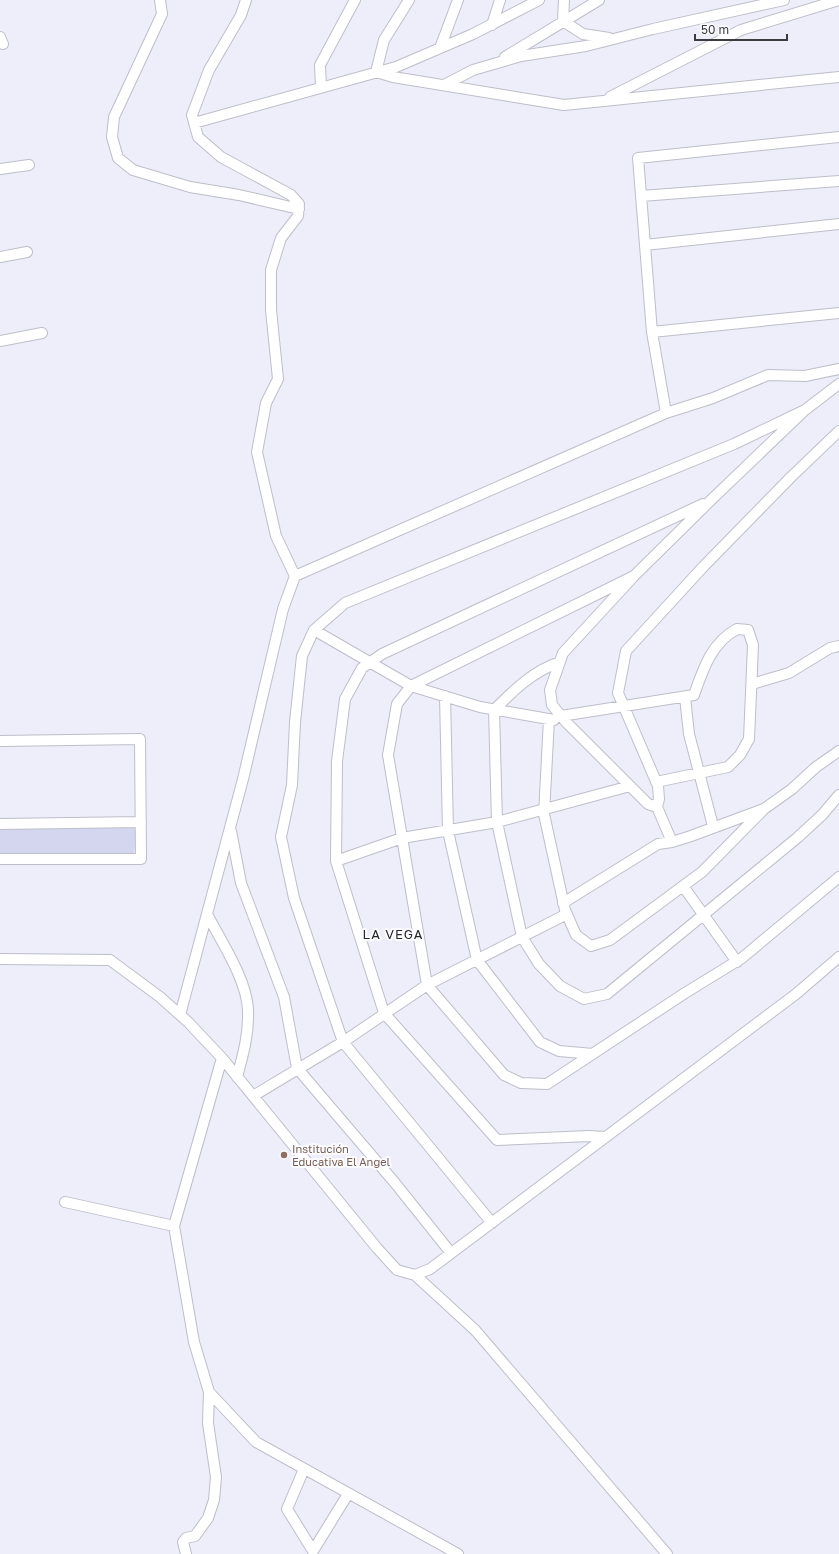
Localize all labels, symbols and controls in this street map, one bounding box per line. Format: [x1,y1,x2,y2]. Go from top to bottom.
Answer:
scale bar [695,16,787,42]
text: 50 m [701,22,729,37]
district label: LA VEGA [363,926,423,942]
place label: Institución Educativa El Angel [292,1142,391,1168]
marker: Institución Educativa El Angel [279,1150,289,1160]

